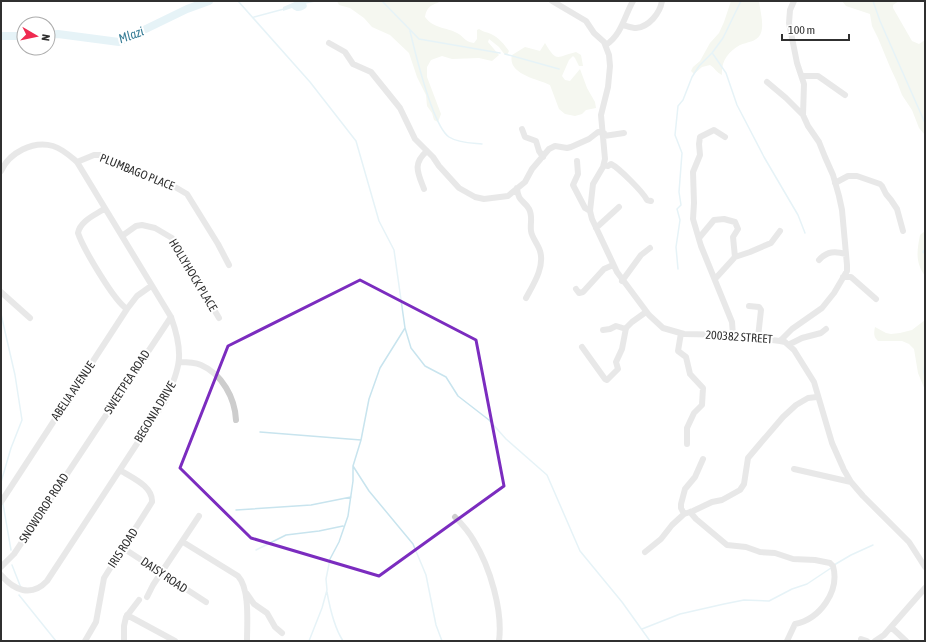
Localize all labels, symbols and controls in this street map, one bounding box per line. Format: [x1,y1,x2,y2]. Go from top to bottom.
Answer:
north arrow [16,16,56,56]
scale bar [782,16,849,42]
text: 100 m [788,23,815,37]
water label: Mlazi [116,24,146,46]
text: N [39,33,52,42]
street label: PLUMBAGO PLACE [98,151,176,193]
street label: HOLLYHOCK PLACE [166,236,220,314]
street label: 200382 STREET [705,328,774,346]
street label: SWEETPEA ROAD [101,347,153,417]
street label: ABELIA AVENUE [48,359,98,423]
street label: BEGONIA DRIVE [131,379,179,445]
street label: SNOWDROP ROAD [16,470,72,546]
street label: IRIS ROAD [105,525,141,570]
street label: DAISY ROAD [138,554,190,596]

